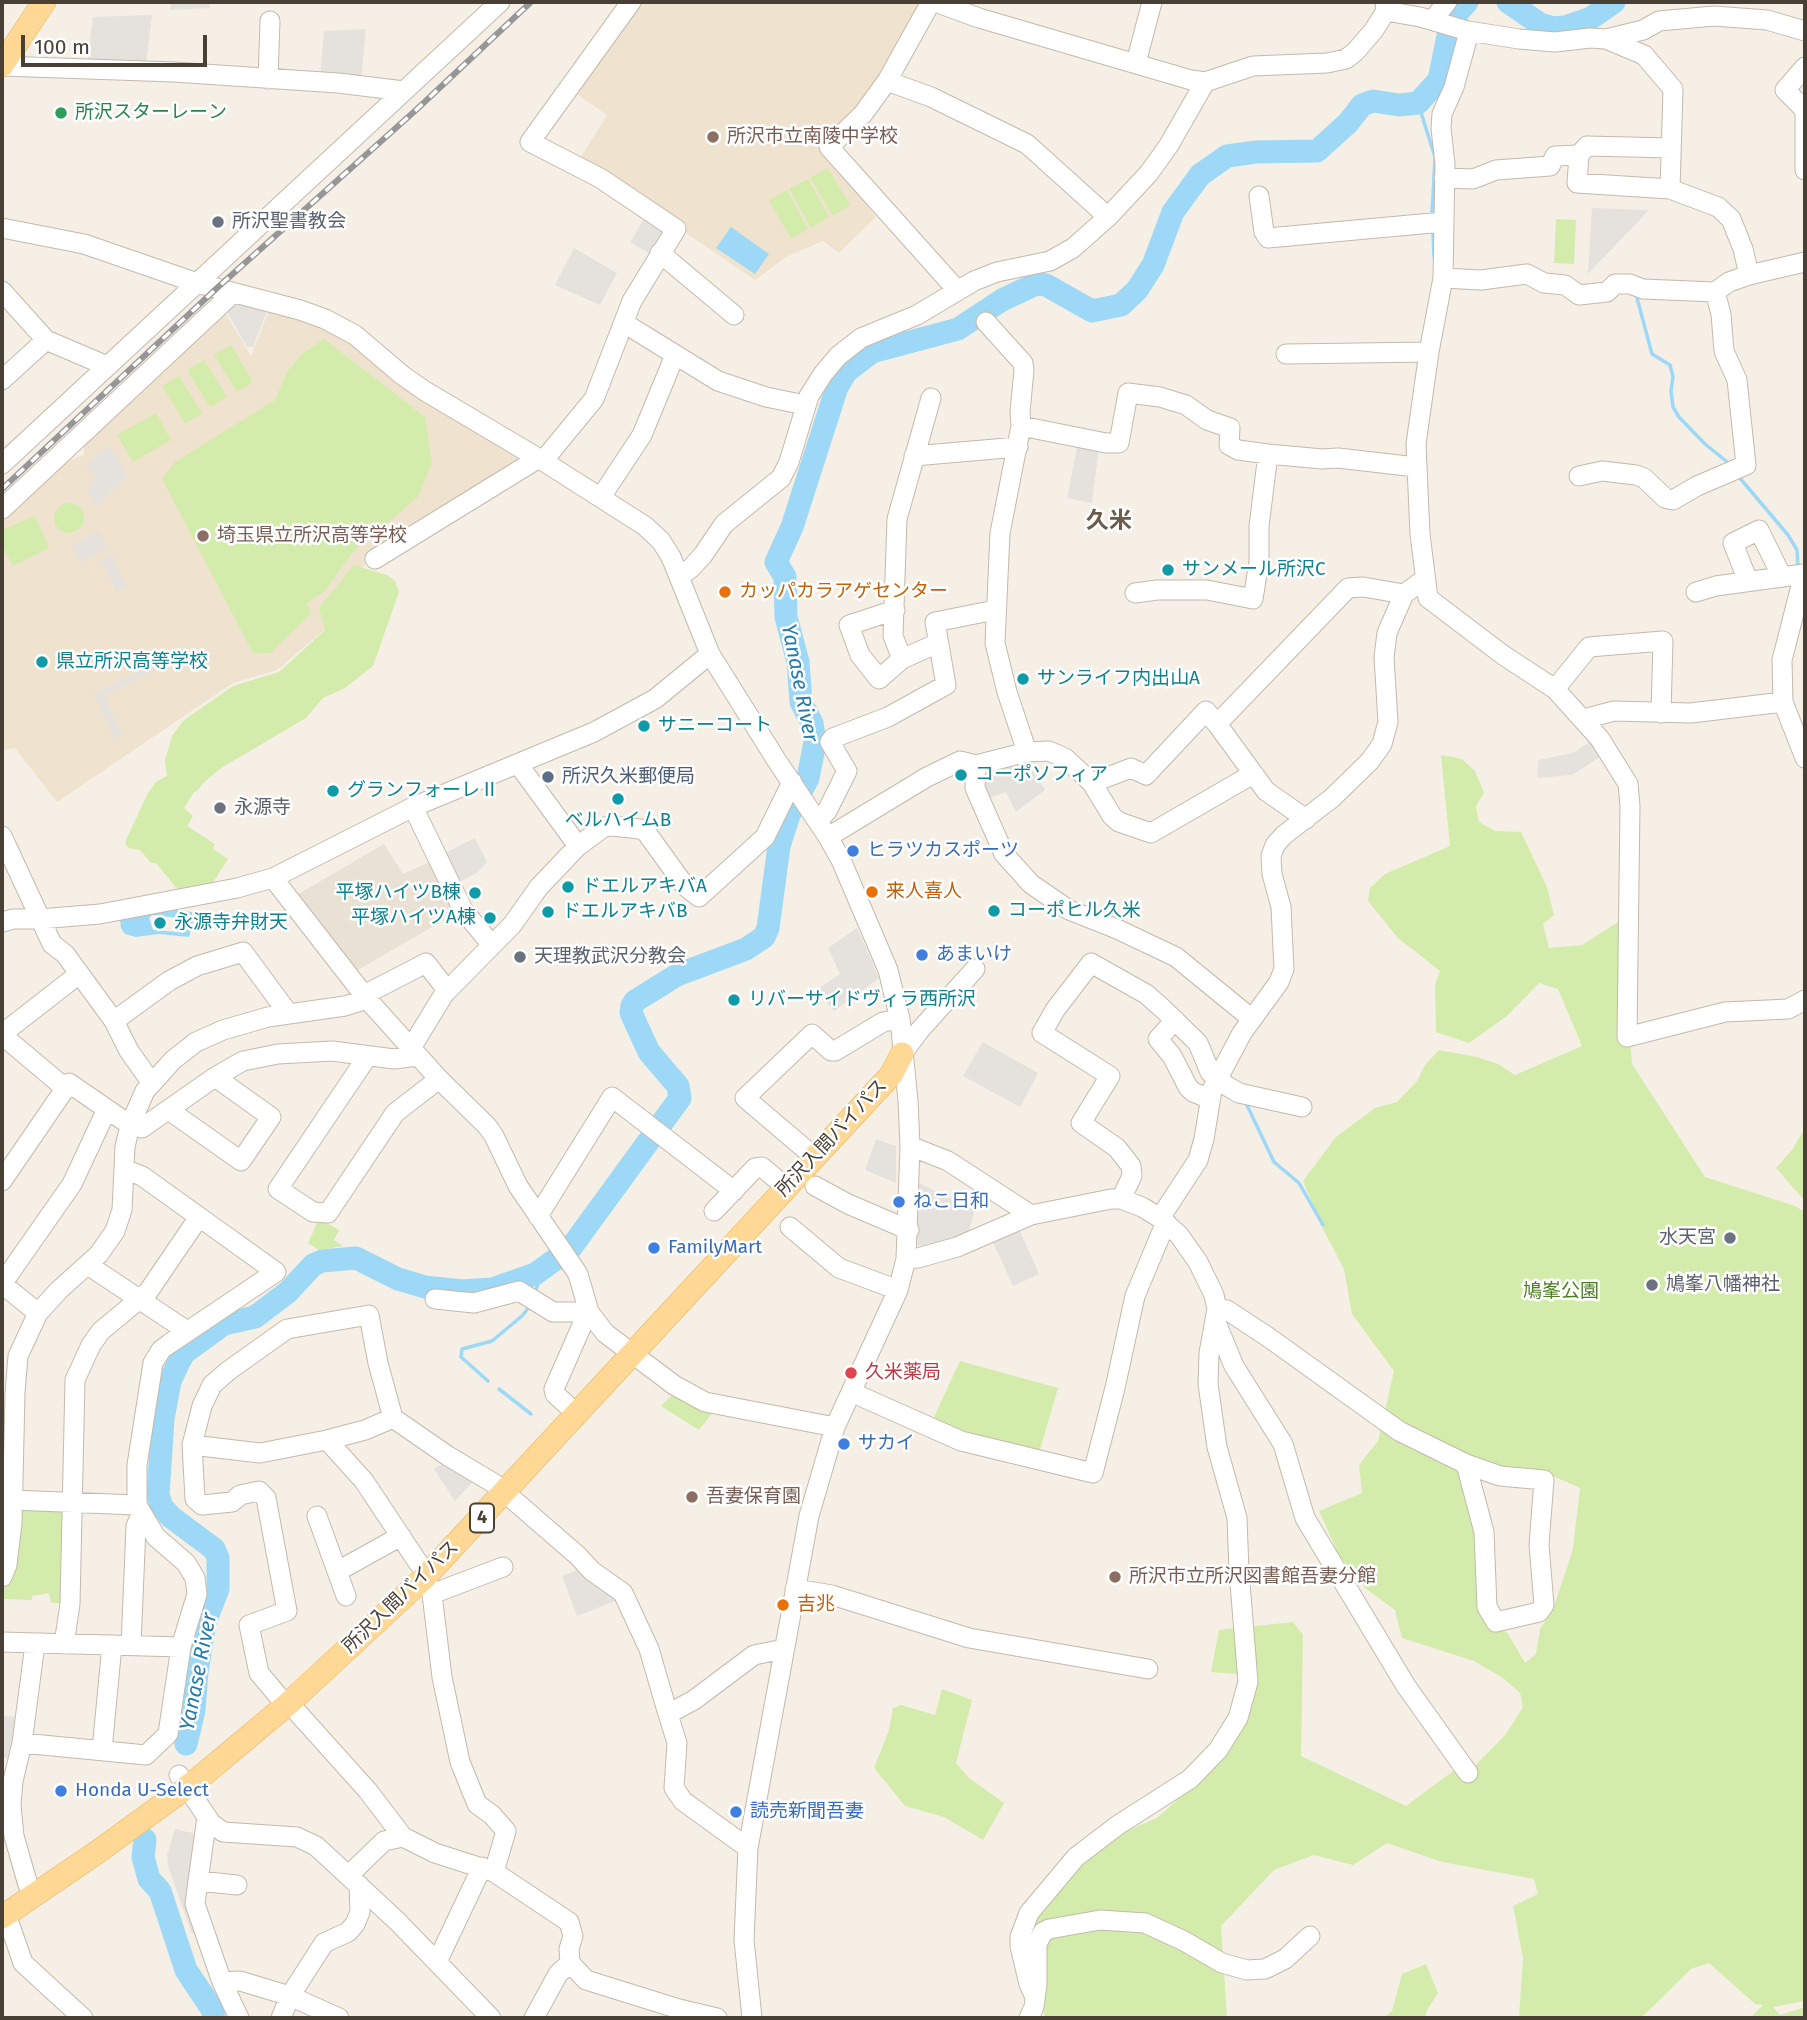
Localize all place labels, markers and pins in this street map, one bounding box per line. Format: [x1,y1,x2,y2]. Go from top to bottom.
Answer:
place label: 所沢スターレーン [75,102,227,124]
marker: 所沢スターレーン [53,105,69,121]
place label: 所沢市立南陵中学校 [727,126,898,148]
marker: 所沢市立南陵中学校 [705,129,721,145]
place label: 所沢聖書教会 [232,211,346,233]
marker: 所沢聖書教会 [210,214,226,230]
place label: 埼玉県立所沢高等学校 [217,525,407,547]
marker: 埼玉県立所沢高等学校 [195,528,211,544]
place label: サンメール所沢C [1182,559,1326,581]
marker: サンメール所沢C [1160,562,1176,578]
place label: カッパカラアゲセンター [739,581,948,603]
marker: カッパカラアゲセンター [717,584,733,600]
place label: 県立所沢高等学校 [56,651,208,673]
marker: 県立所沢高等学校 [34,654,50,670]
place label: サンライフ内出山A [1037,668,1200,690]
marker: サンライフ内出山A [1015,671,1031,687]
place label: サニーコート [658,715,772,737]
marker: サニーコート [636,718,652,734]
place label: コーポソフィア [975,764,1108,786]
place label: 所沢久米郵便局 [562,766,695,788]
marker: コーポソフィア [953,767,969,783]
marker: 所沢久米郵便局 [540,769,556,785]
place label: グランフォーレⅡ [347,780,499,802]
marker: グランフォーレⅡ [325,783,341,799]
marker: ベルハイムB [610,791,626,807]
place label: 永源寺 [234,797,291,819]
marker: 永源寺 [212,800,228,816]
place label: ベルハイムB [565,810,671,832]
place label: ヒラツカスポーツ [867,840,1019,862]
marker: ヒラツカスポーツ [845,843,861,859]
place label: ドエルアキバA [582,876,707,898]
marker: ドエルアキバA [560,879,576,895]
place label: 来人喜人 [886,881,962,903]
place label: 平塚ハイツB棟 [335,882,461,904]
marker: 来人喜人 [864,884,880,900]
marker: 平塚ハイツB棟 [467,885,483,901]
place label: コーポヒル久米 [1008,900,1141,922]
place label: ドエルアキバB [562,901,688,923]
marker: コーポヒル久米 [986,903,1002,919]
marker: ドエルアキバB [540,904,556,920]
place label: 平塚ハイツA棟 [351,907,476,929]
marker: 平塚ハイツA棟 [482,910,498,926]
place label: 永源寺弁財天 [174,912,288,934]
marker: 永源寺弁財天 [152,915,168,931]
place label: あまいけ [936,944,1012,966]
place label: 天理教武沢分教会 [534,946,686,968]
marker: あまいけ [914,947,930,963]
marker: 天理教武沢分教会 [512,949,528,965]
place label: リバーサイドヴィラ西所沢 [748,989,976,1011]
marker: リバーサイドヴィラ西所沢 [726,992,742,1008]
place label: ねこ日和 [913,1191,989,1213]
marker: ねこ日和 [891,1194,907,1210]
place label: 水天宮 [1659,1227,1716,1249]
marker: 水天宮 [1722,1230,1738,1246]
place label: FamilyMart [668,1237,762,1259]
marker: FamilyMart [646,1240,662,1256]
place label: 鳩峯八幡神社 [1666,1274,1780,1296]
marker: 鳩峯八幡神社 [1644,1277,1660,1293]
place label: 久米薬局 [865,1362,941,1384]
marker: 久米薬局 [843,1365,859,1381]
place label: サカイ [858,1433,915,1455]
marker: サカイ [836,1436,852,1452]
place label: 吾妻保育園 [706,1486,801,1508]
marker: 吾妻保育園 [684,1489,700,1505]
place label: 所沢市立所沢図書館吾妻分館 [1129,1566,1376,1588]
marker: 所沢市立所沢図書館吾妻分館 [1107,1569,1123,1585]
place label: 吉兆 [797,1594,835,1616]
marker: 吉兆 [775,1597,791,1613]
place label: Honda U-Select [75,1780,209,1802]
marker: Honda U-Select [53,1783,69,1799]
place label: 読売新聞吾妻 [750,1801,864,1823]
marker: 読売新聞吾妻 [728,1804,744,1820]

